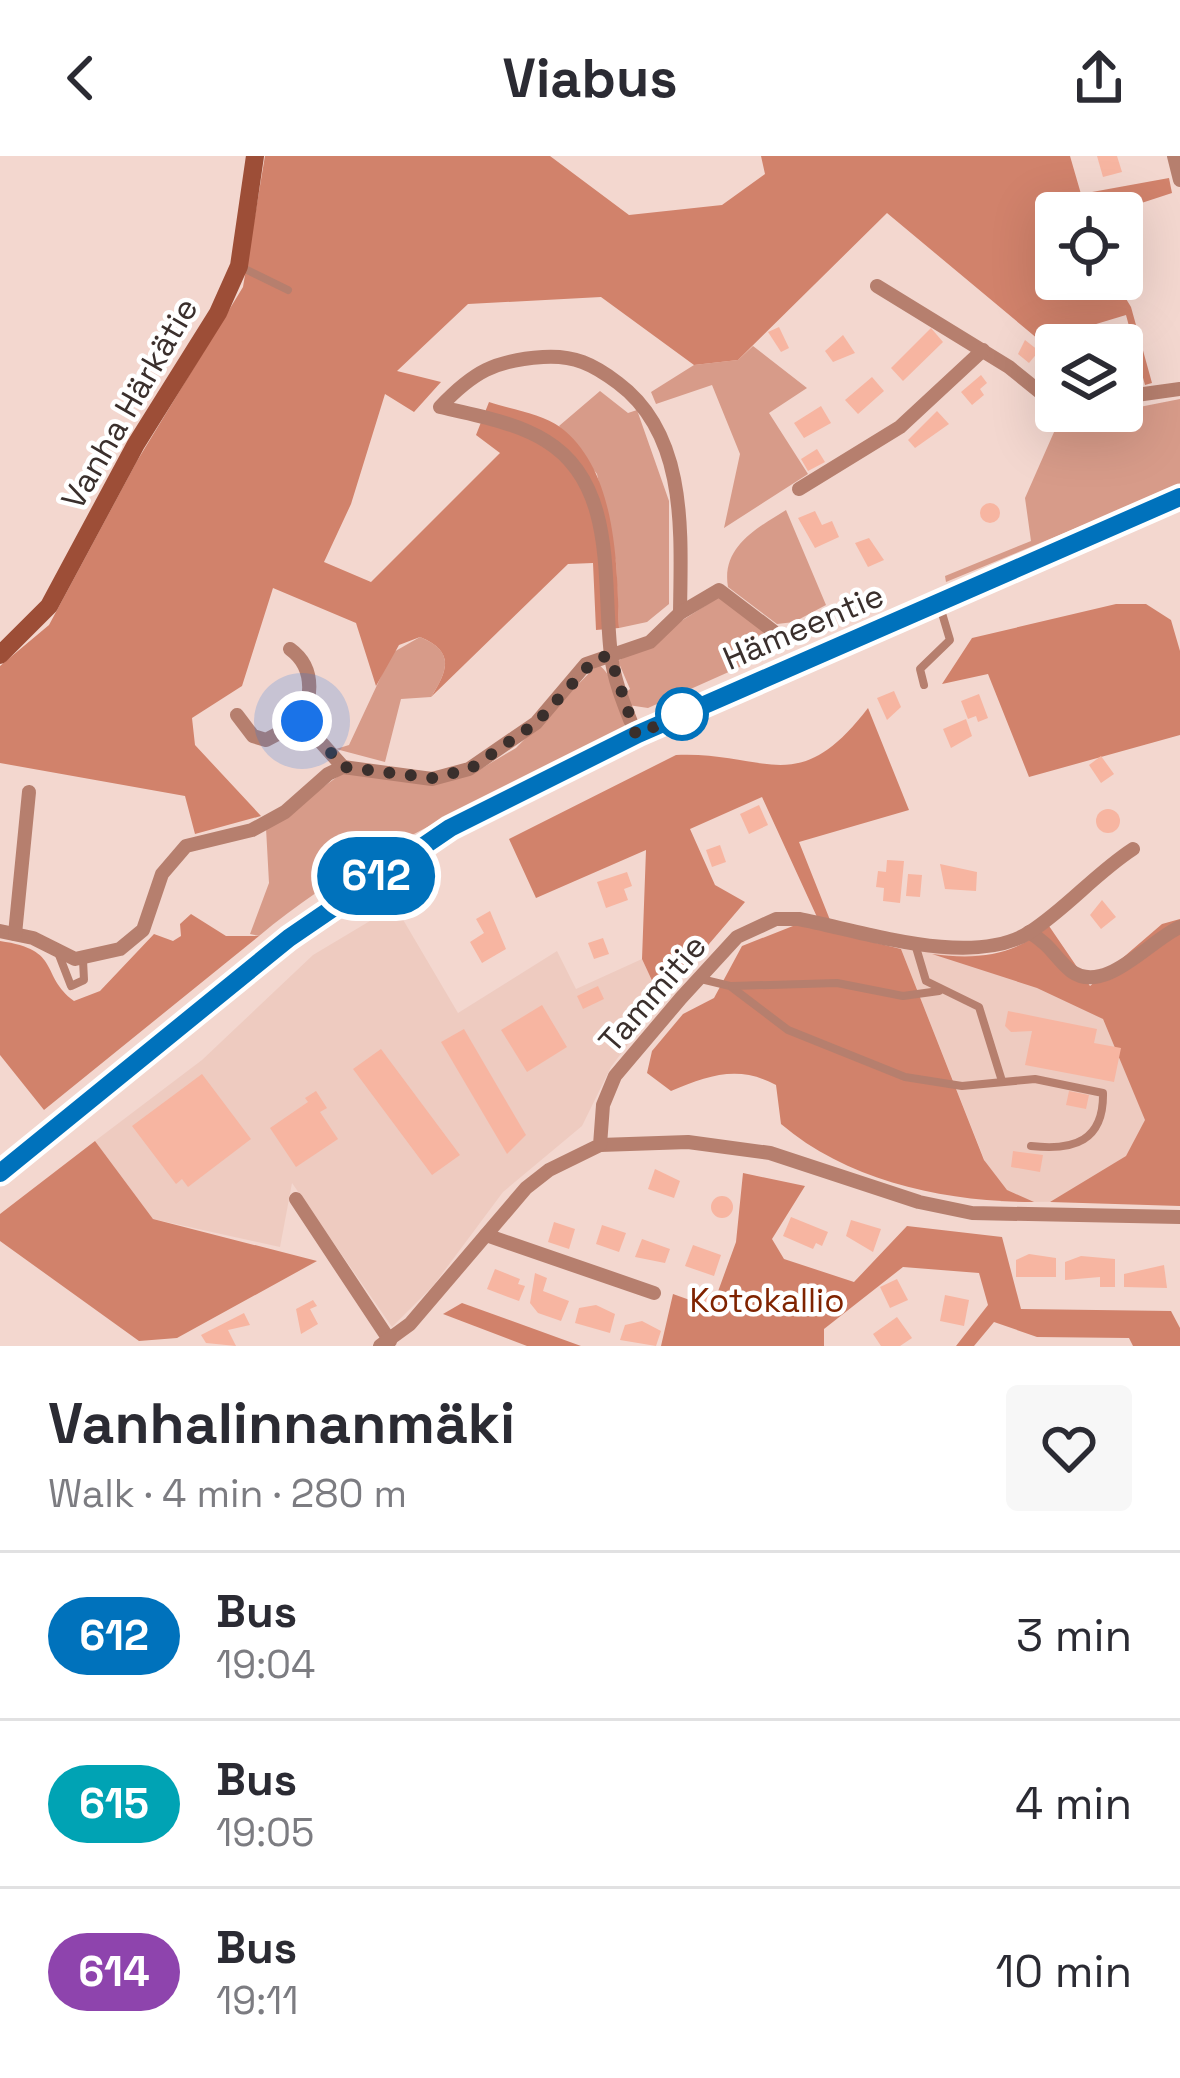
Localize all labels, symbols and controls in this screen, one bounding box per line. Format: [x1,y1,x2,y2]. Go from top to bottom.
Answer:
text: Viabus [503,44,677,113]
icon: back [48,45,114,111]
icon: share [1066,45,1132,111]
map controls [1035,192,1143,432]
button: locate [1035,192,1143,300]
street label: Vanha Härkätie [52,290,207,517]
button: layers [1035,324,1143,432]
street label: Hämeentie [717,574,890,680]
unlabelled marker [657,689,707,739]
your location [272,691,332,751]
line badge: 612 [307,837,445,915]
text: 612 [341,849,411,902]
street label: Tammitie [590,926,716,1061]
park label: Kotokallio [689,1280,845,1322]
button: heart [1006,1385,1132,1511]
text: Vanhalinnanmäki [48,1387,515,1460]
text: Walk · 4 min · 280 m [48,1469,407,1518]
text: Bus [216,1583,297,1640]
text: 3 min [1016,1607,1132,1664]
text: 612 [79,1609,149,1662]
text: 19:04 [216,1640,315,1689]
text: Bus [216,1751,297,1808]
text: 4 min [1015,1775,1132,1832]
text: 615 [79,1777,149,1830]
text: 19:05 [216,1808,314,1857]
text: Bus [216,1919,297,1976]
text: 10 min [995,1943,1132,2000]
text: 614 [78,1945,150,1998]
text: 19:11 [216,1976,299,2025]

